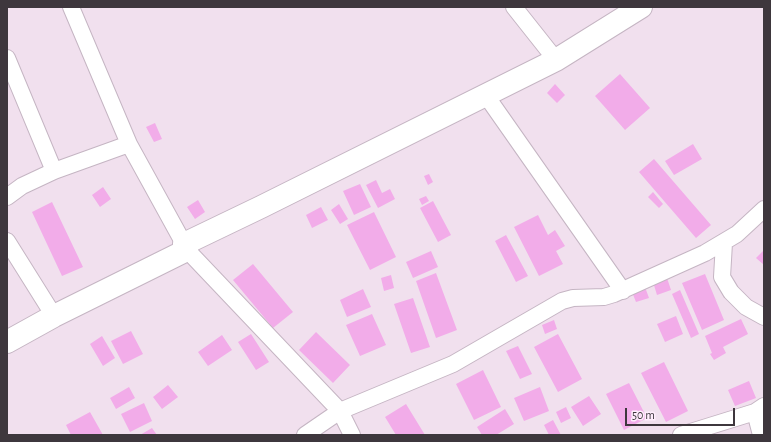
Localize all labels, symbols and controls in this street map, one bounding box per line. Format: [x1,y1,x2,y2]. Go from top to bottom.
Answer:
scale bar [627,400,737,426]
text: 50 m [632,409,655,421]

